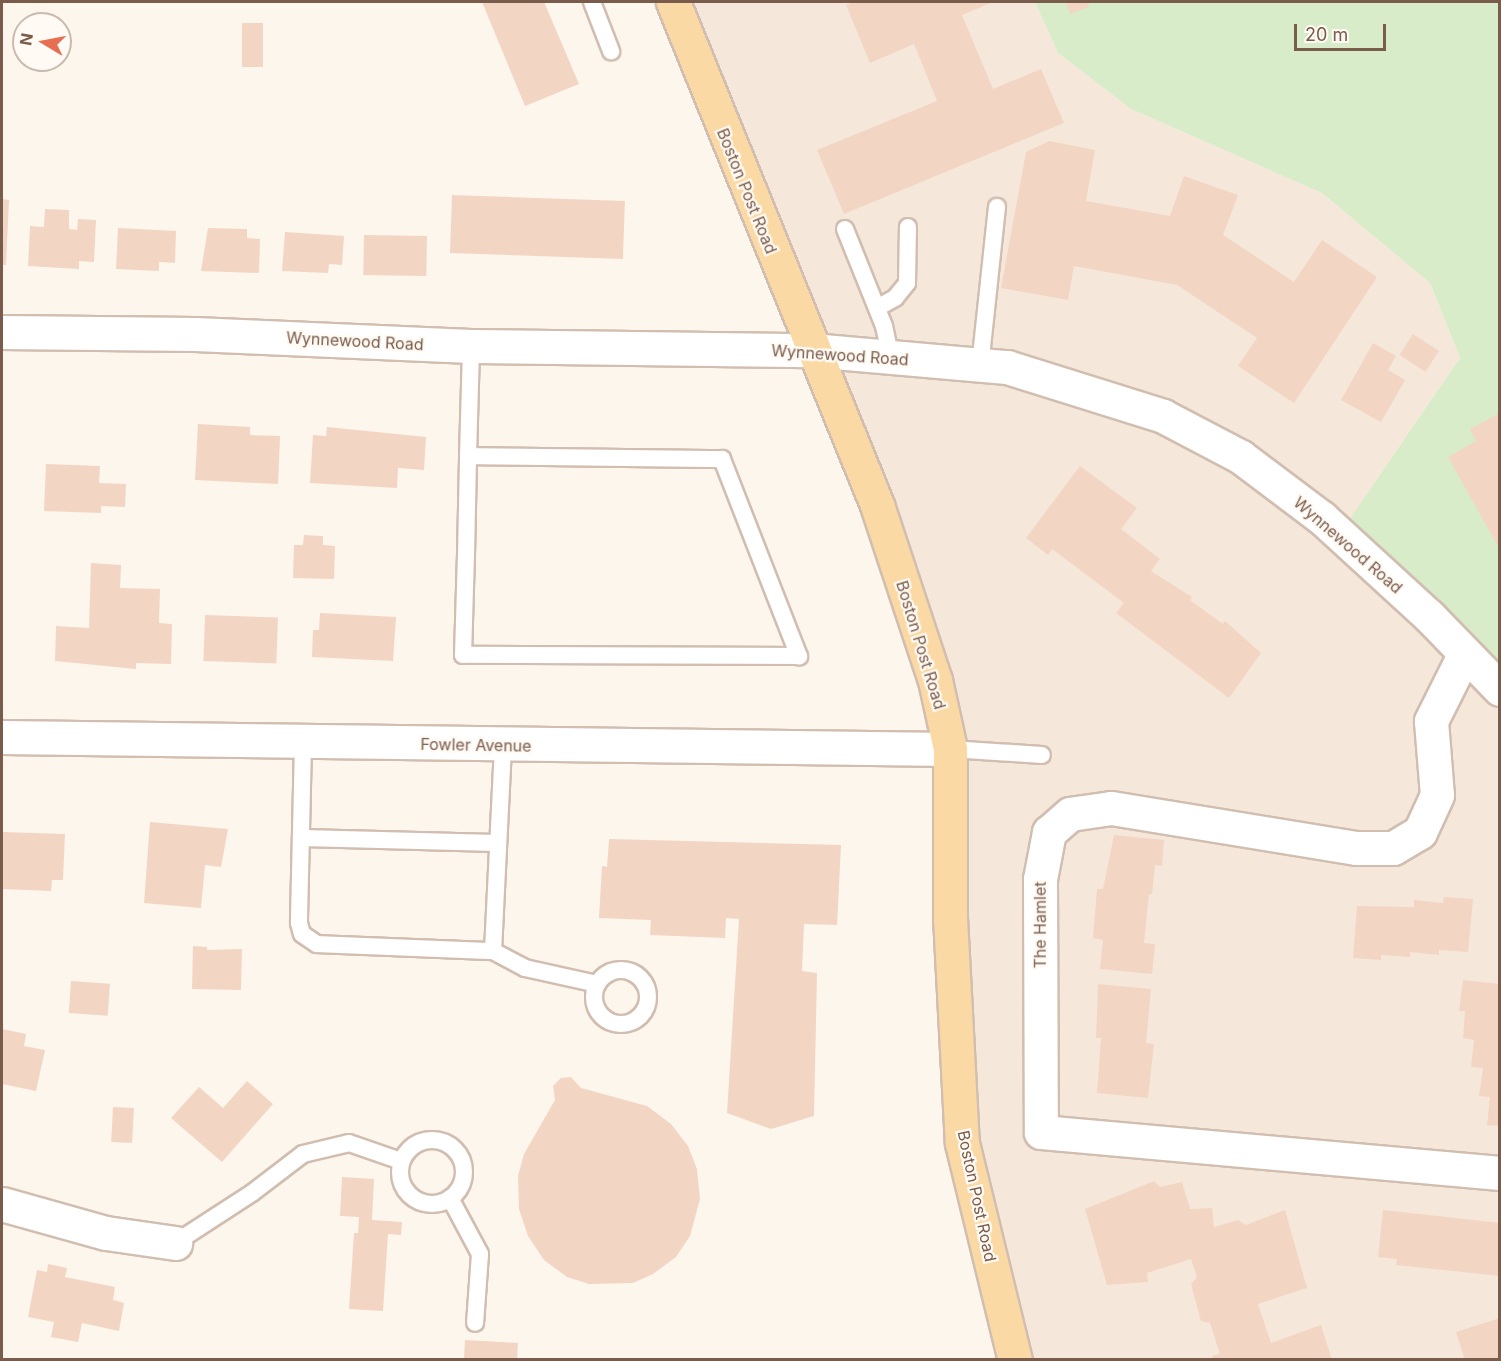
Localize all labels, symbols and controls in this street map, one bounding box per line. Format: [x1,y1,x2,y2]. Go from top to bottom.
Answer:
north arrow [12,12,72,72]
scale bar [1297,12,1388,50]
text: 20 m [1305,24,1348,45]
text: N [15,31,37,47]
street label: Boston Post Road [713,125,781,257]
street label: Wynnewood Road [286,328,424,354]
street label: Wynnewood Road [771,341,909,369]
street label: Wynnewood Road [1290,493,1406,597]
street label: Boston Post Road [892,578,950,712]
street label: Fowler Avenue [420,734,532,756]
street label: The Hamlet [1030,882,1050,968]
street label: Boston Post Road [954,1129,1000,1263]

